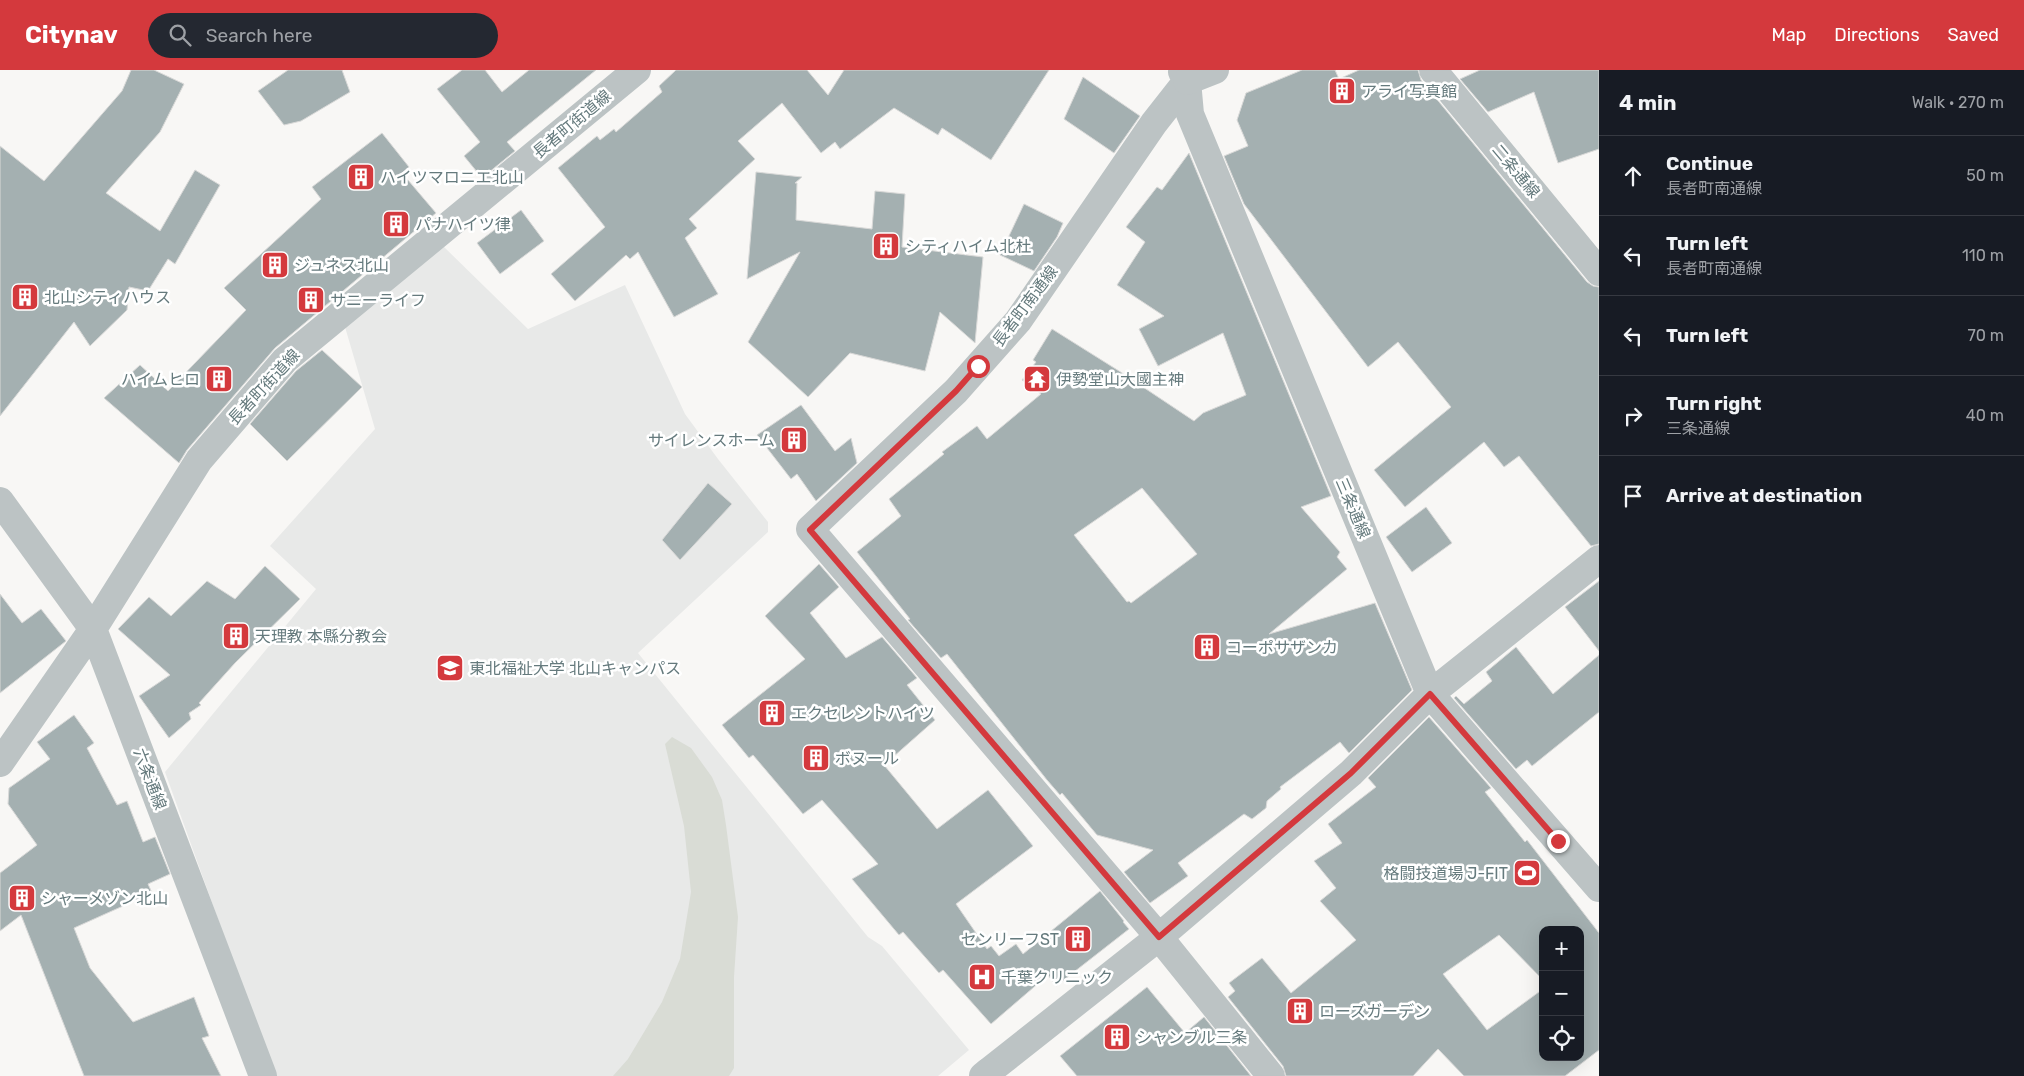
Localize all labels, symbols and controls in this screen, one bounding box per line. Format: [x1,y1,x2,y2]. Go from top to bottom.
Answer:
search box [148,13,498,58]
text: Citynav [25,21,118,49]
icon: search [166,21,194,49]
text: Search here [206,24,312,47]
text: Map [1771,24,1806,46]
text: Directions [1834,24,1920,46]
text: Saved [1948,24,1999,46]
building icon: アライ写真館 [1327,76,1357,106]
place label: アライ写真館 [1361,82,1457,101]
street label: 長者町街道線 [529,86,615,162]
text: 4 min [1619,90,1677,115]
text: Walk · 270 m [1912,93,2004,112]
street label: 二条通線 [1488,140,1544,202]
text: Continue [1666,152,1753,175]
building icon: ハイツマロニエ北山 [346,162,376,192]
icon: ahead [1619,162,1647,190]
text: 50 m [1966,166,2004,185]
place label: ハイツマロニエ北山 [380,168,524,187]
text: 長者町南通線 [1666,179,1762,198]
building icon: パナハイツ律 [381,209,411,239]
place label: パナハイツ律 [415,215,511,234]
building icon: シティハイム北杜 [871,231,901,261]
text: Turn left [1666,232,1748,255]
place label: シティハイム北杜 [905,237,1031,256]
icon: left [1619,242,1647,270]
text: 110 m [1962,246,2004,265]
building icon: ジュネス北山 [260,250,290,280]
place label: ジュネス北山 [294,256,389,275]
text: 長者町南通線 [1666,259,1762,278]
street label: 長者町南通線 [989,262,1061,350]
building icon: 北山シティハウス [10,282,40,312]
building icon: サニーライフ [296,285,326,315]
place label: 北山シティハウス [44,288,171,307]
place label: サニーライフ [330,291,426,310]
icon: left [1619,322,1647,350]
text: Turn left [1666,324,1748,347]
text: 70 m [1967,326,2004,345]
street label: 長者町街道線 [224,345,304,429]
route start [967,355,990,378]
building icon: ハイムヒロ [204,364,234,394]
temple icon: 伊勢堂山大國主神 [1022,364,1052,394]
place label: ハイムヒロ [121,370,200,389]
place label: 伊勢堂山大國主神 [1056,370,1184,389]
text: Turn right [1666,392,1761,415]
icon: right [1619,402,1647,430]
text: 40 m [1966,406,2004,425]
text: 三条通線 [1666,419,1730,438]
building icon: サイレンスホーム [779,425,809,455]
place label: サイレンスホーム [648,431,775,450]
street label: 三条通線 [1332,475,1374,541]
icon: arrive [1619,482,1647,510]
text: Arrive at destination [1666,484,1862,507]
building icon: 天理教 本縣分教会 [221,621,251,651]
place label: 天理教 本縣分教会 [255,627,387,646]
building icon: コーポサザンカ [1192,632,1222,662]
place label: コーポサザンカ [1226,638,1338,657]
school or university icon: 東北福祉大学 北山キャンパス [435,653,465,683]
place label: 東北福祉大学 北山キャンパス [469,659,681,678]
building icon: エクセレントハイツ [757,698,787,728]
place label: エクセレントハイツ [791,704,935,723]
building icon: ボヌール [801,743,831,773]
street label: 六条通線 [130,746,170,812]
place label: ボヌール [835,749,899,768]
route end [1547,830,1570,853]
sports icon: 格闘技道場 J-FIT [1512,858,1542,888]
place label: 格闘技道場 J-FIT [1383,864,1508,883]
building icon: シャーメゾン北山 [7,883,37,913]
place label: シャーメゾン北山 [41,889,168,908]
building icon: センリーフST [1063,924,1093,954]
map controls [1539,926,1584,1061]
button: + [1539,926,1584,971]
place label: センリーフST [961,930,1059,949]
hospital icon: 千葉クリニック [967,962,997,992]
place label: 千葉クリニック [1001,968,1113,987]
button: − [1539,971,1584,1016]
building icon: ローズガーデン [1285,996,1315,1026]
place label: ローズガーデン [1319,1002,1430,1021]
button: locate [1539,1016,1584,1061]
building icon: シャンブル三条 [1102,1022,1132,1052]
place label: シャンブル三条 [1136,1028,1248,1047]

